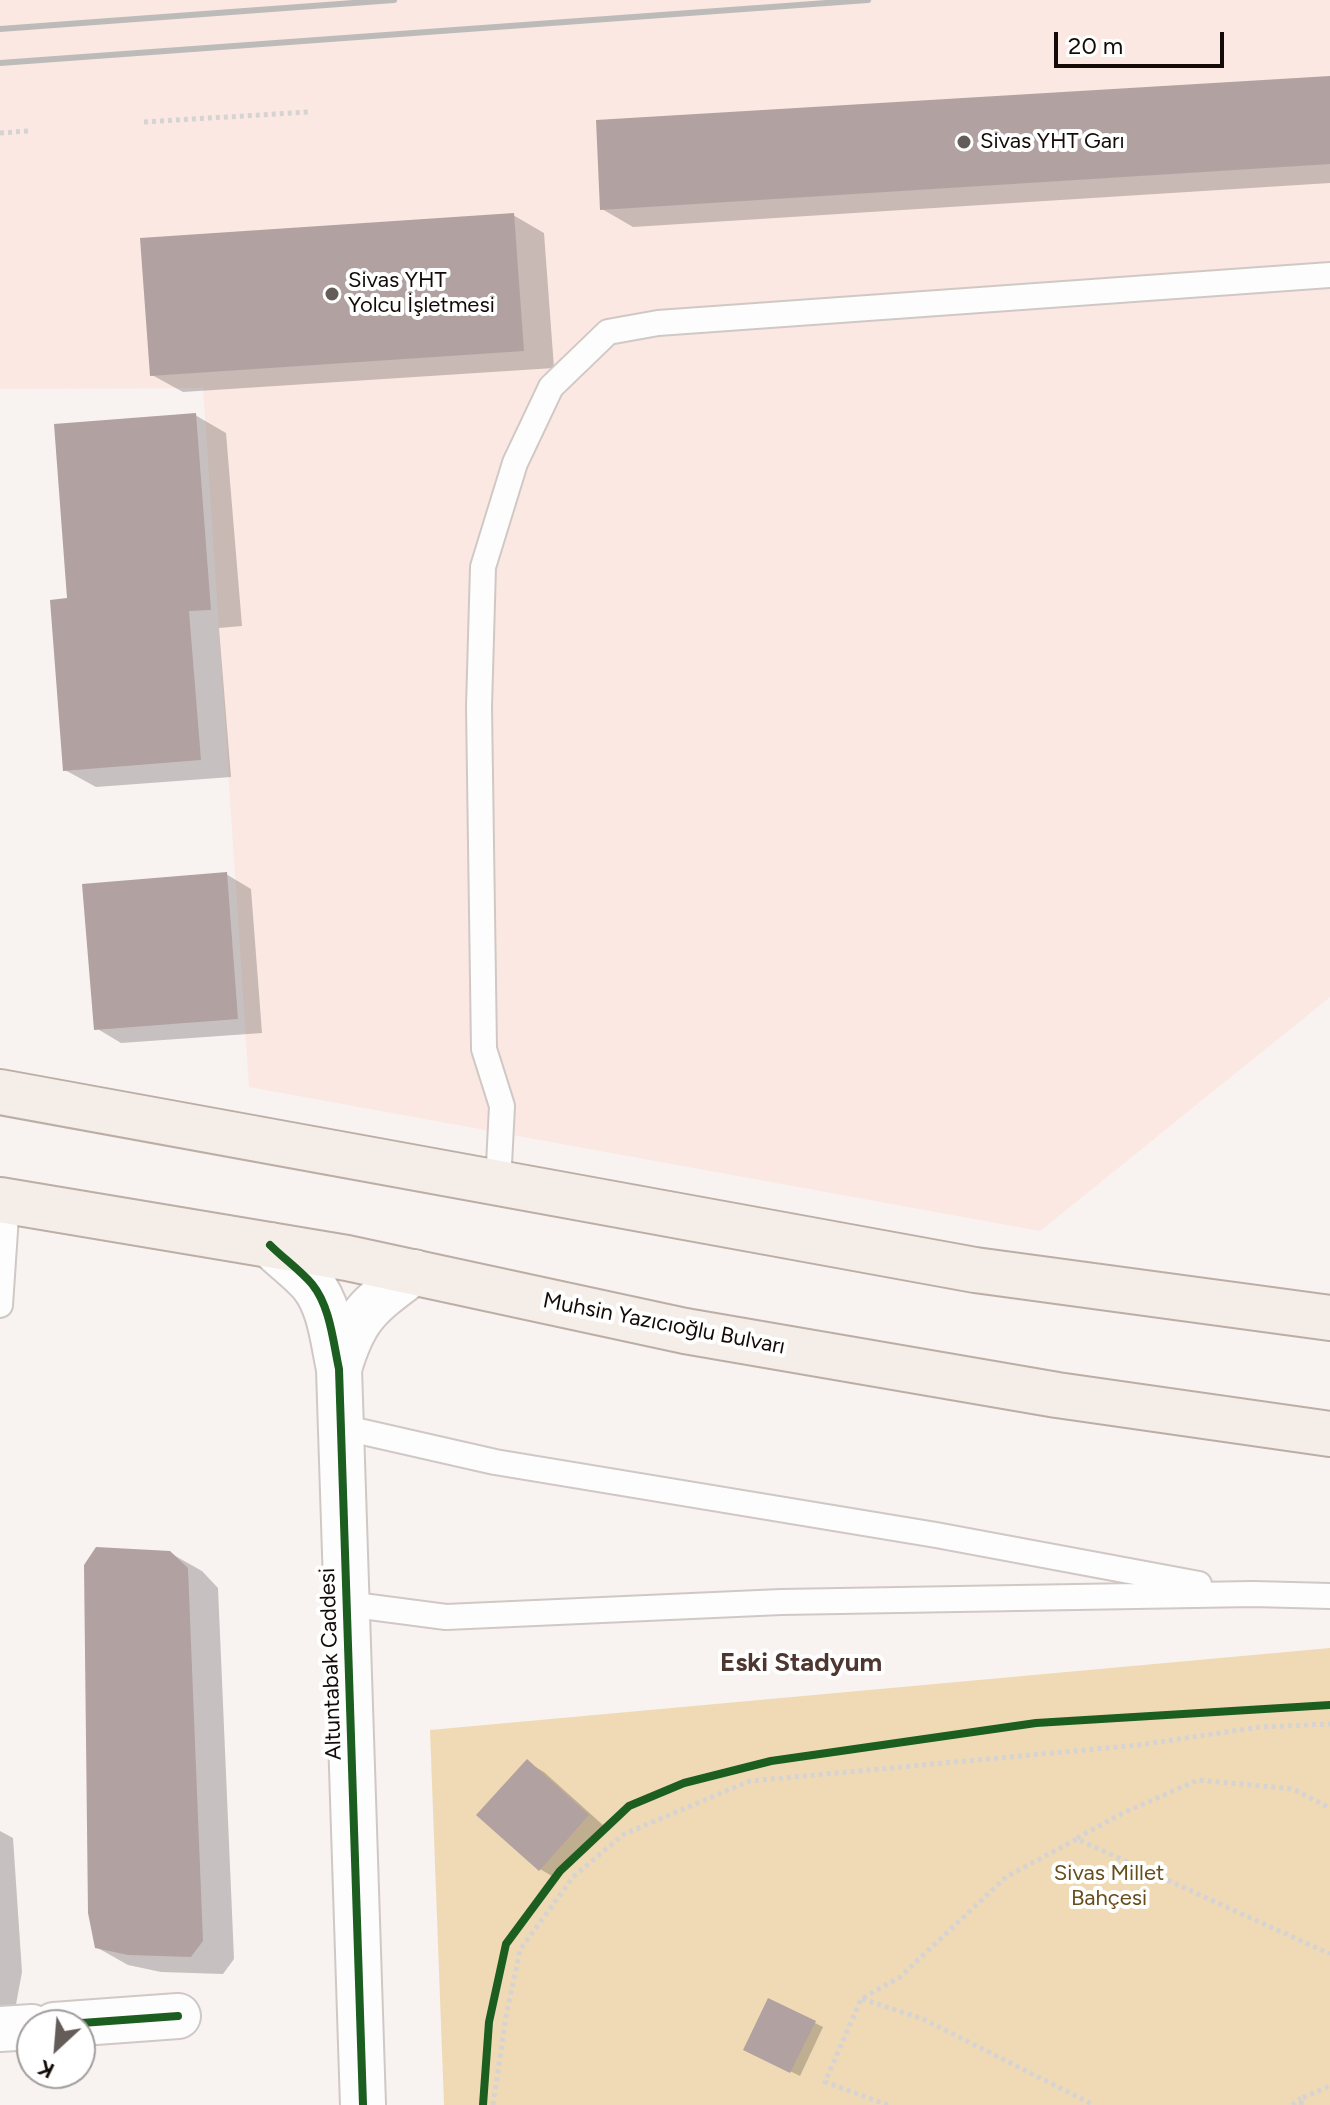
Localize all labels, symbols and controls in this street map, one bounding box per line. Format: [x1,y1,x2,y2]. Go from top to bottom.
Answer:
scale bar [1058,16,1228,66]
text: 20 m [1068,31,1123,60]
place label: Sivas YHT Garı [980,129,1125,155]
marker: Sivas YHT Garı [955,133,973,151]
place label: Sivas YHT Yolcu İşletmesi [348,268,495,320]
marker: Sivas YHT Yolcu İşletmesi [323,285,341,303]
street label: Muhsin Yazıcıoğlu Bulvarı [541,1288,787,1360]
street label: Altuntabak Caddesi [314,1567,348,1761]
district label: Eski Stadyum [720,1647,882,1679]
park label: Sivas Millet Bahçesi [1054,1861,1164,1912]
north arrow [16,2009,96,2089]
text: K [34,2054,59,2085]

